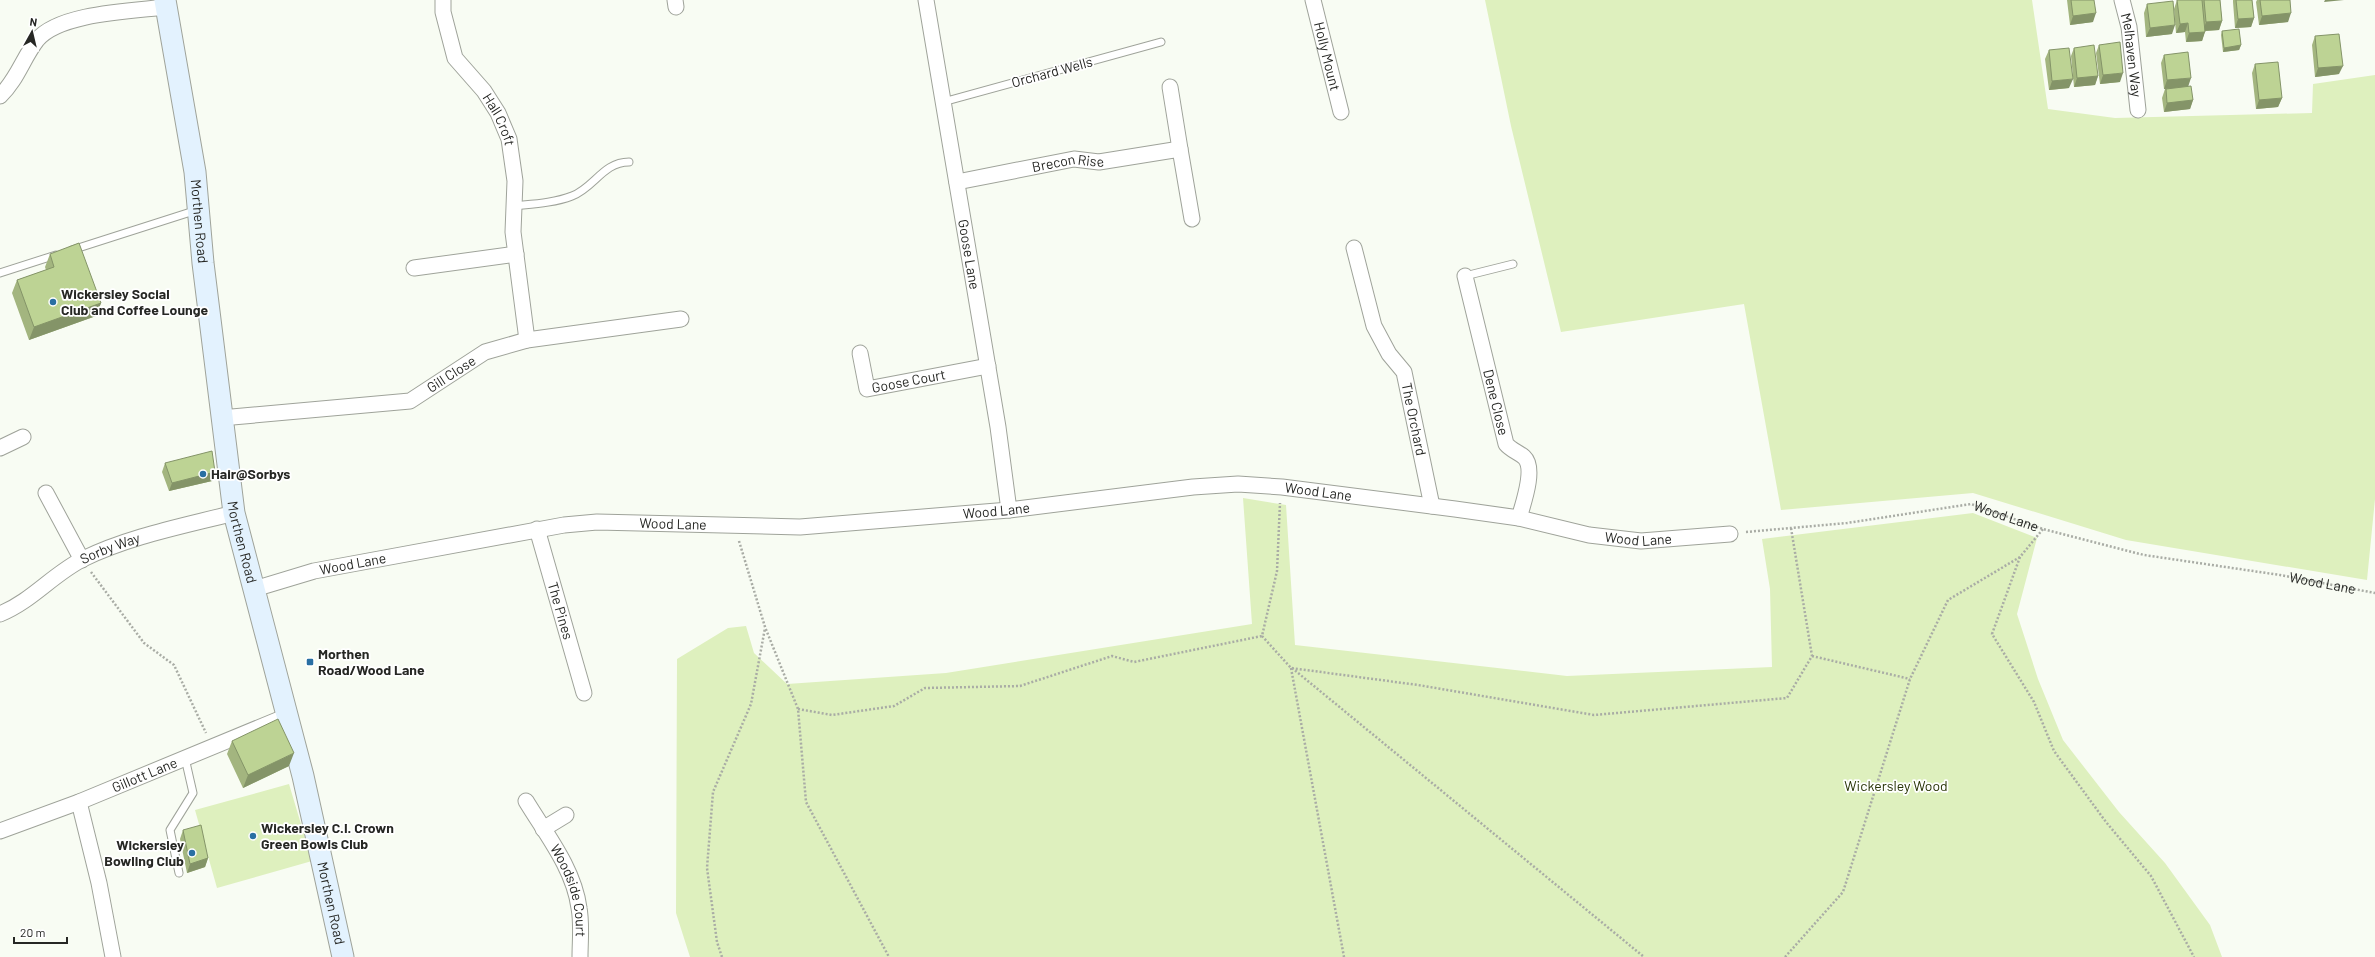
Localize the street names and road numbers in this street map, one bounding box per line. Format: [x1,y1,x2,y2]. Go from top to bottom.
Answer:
street label: Melhaven Way [2118,11,2146,98]
street label: Holly Mount [1311,20,1344,92]
street label: Orchard Wells [1009,52,1095,91]
street label: Hall Croft [479,90,519,147]
street label: Brecon Rise [1030,150,1105,175]
street label: Morthen Road [188,178,212,264]
street label: Goose Lane [955,218,984,291]
street label: Gill Close [423,351,479,396]
street label: Goose Court [870,365,947,396]
street label: Dene Close [1480,367,1513,437]
street label: The Orchard [1398,381,1430,457]
street label: Wood Lane [1284,478,1353,504]
street label: Wood Lane [1972,497,2041,535]
street label: Wood Lane [962,498,1031,522]
street label: Morthen Road [225,500,261,585]
street label: Wood Lane [639,514,707,533]
street label: Wood Lane [1604,528,1672,549]
street label: Sorby Way [77,529,142,567]
street label: Wood Lane [318,549,387,578]
street label: Wood Lane [2288,568,2357,597]
street label: The Pines [545,580,577,642]
street label: Gillott Lane [109,753,180,796]
street label: Woodside Court [547,841,590,937]
street label: Morthen Road [314,860,349,946]

